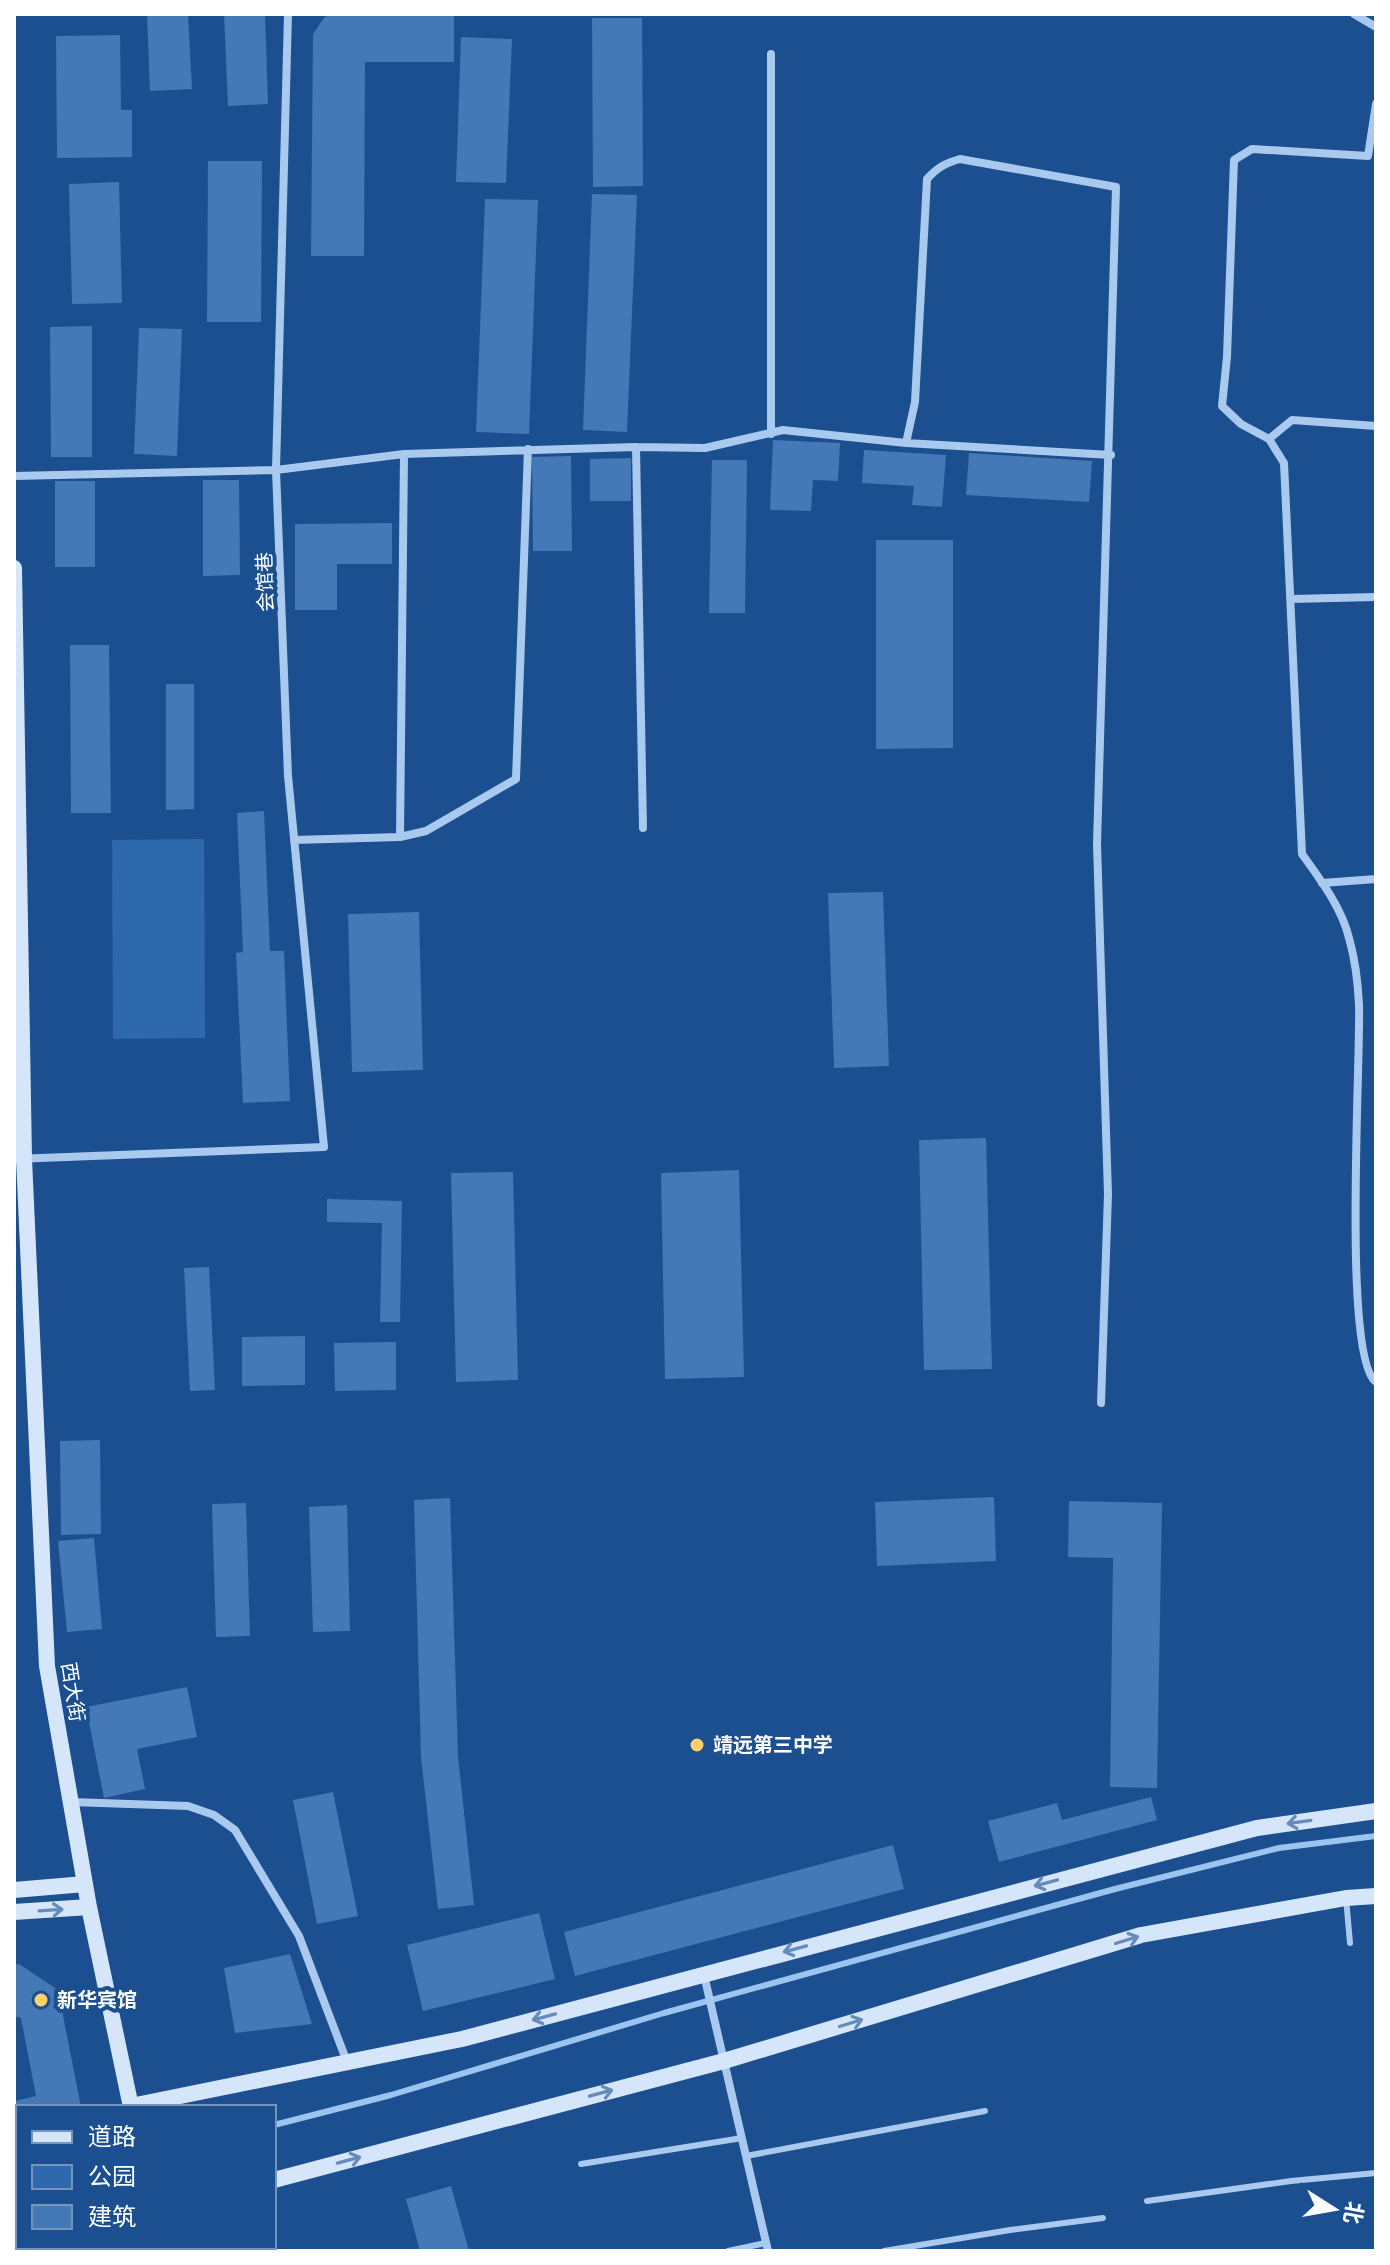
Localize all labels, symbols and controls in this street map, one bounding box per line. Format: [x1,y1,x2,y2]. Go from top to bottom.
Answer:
street label: 会馆巷 [252,552,278,612]
street label: 西大街 [56,1660,90,1724]
place label: 靖远第三中学 [713,1733,833,1757]
marker: 靖远第三中学 [688,1736,706,1754]
one-way arrow [1287,1815,1312,1830]
one-way arrow [1034,1877,1060,1892]
one-way arrow [37,1902,64,1917]
one-way arrow [1114,1931,1139,1946]
one-way arrow [782,1943,808,1958]
place label: 新华宾馆 [57,1988,137,2012]
marker: 新华宾馆 [32,1991,50,2009]
one-way arrow [531,2010,557,2025]
one-way arrow [837,2015,863,2030]
one-way arrow [587,2085,613,2100]
legend [16,2105,276,2249]
text: 道路 [88,2123,136,2151]
one-way arrow [336,2151,362,2166]
text: 公园 [88,2163,136,2191]
north arrow [1294,2169,1374,2249]
text: 北 [1339,2200,1368,2226]
text: 建筑 [88,2203,136,2231]

